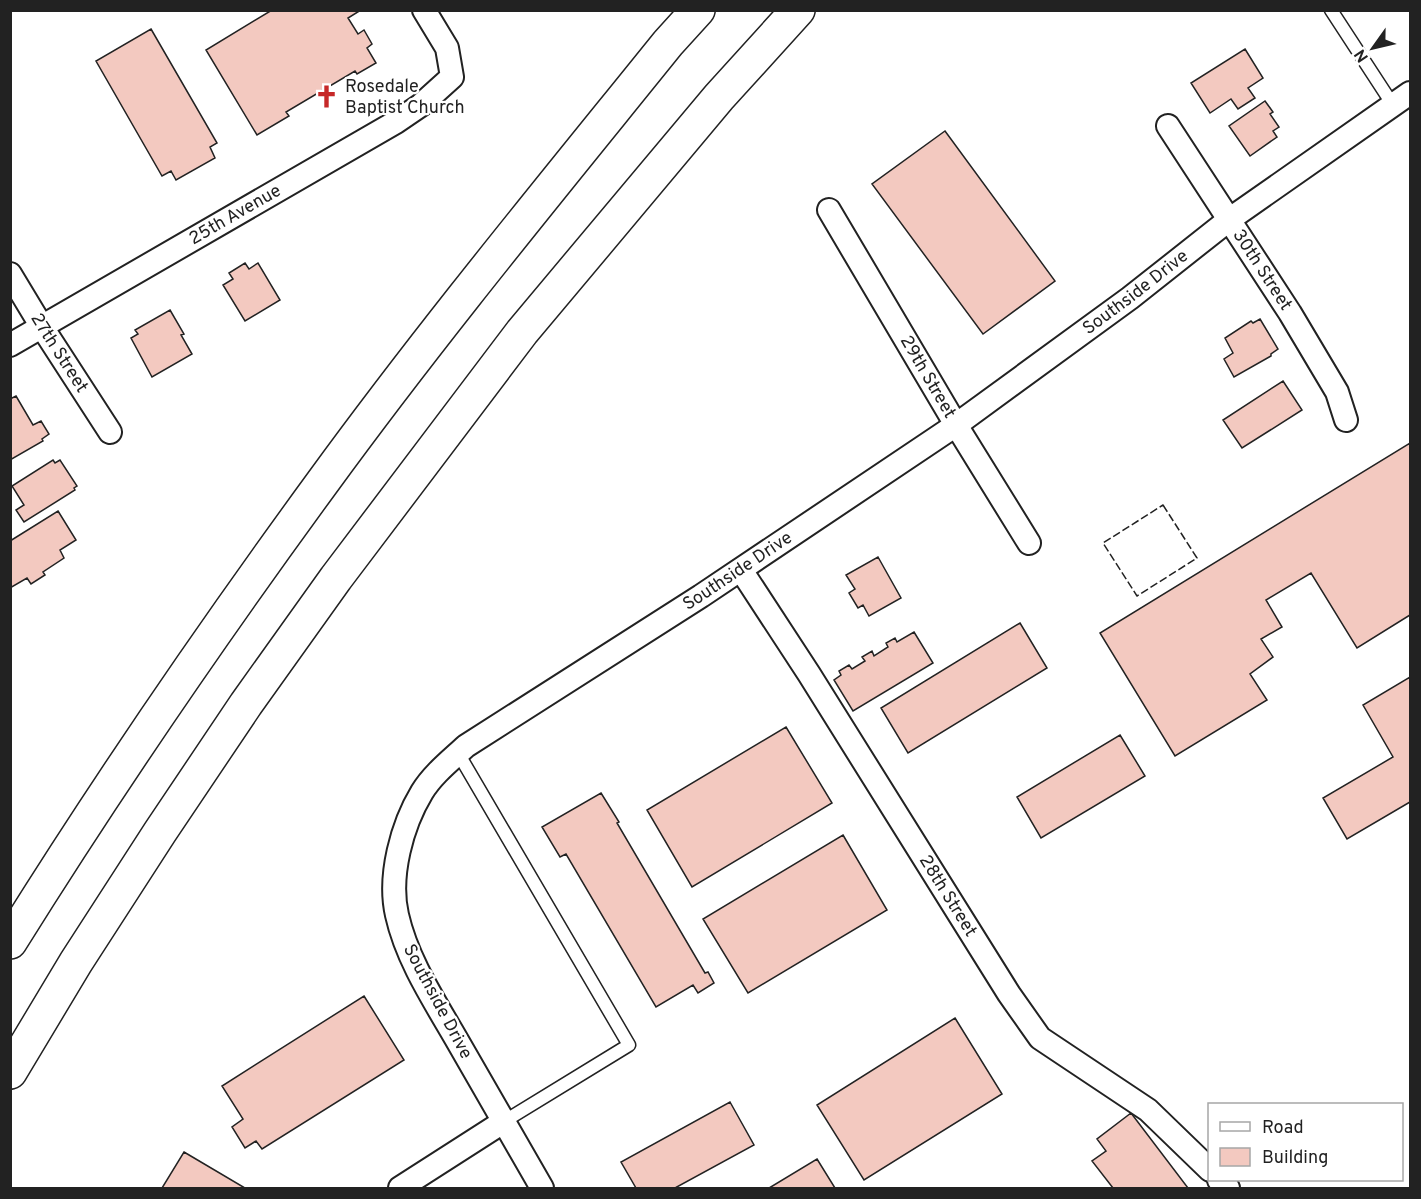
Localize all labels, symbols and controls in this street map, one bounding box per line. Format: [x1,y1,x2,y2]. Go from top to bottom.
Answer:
north arrow [1343,18,1403,78]
text: N [1351,45,1374,66]
place label: Rosedale Baptist Church [345,76,465,120]
church icon: Rosedale Baptist Church [314,84,340,110]
street label: 25th Avenue [185,179,285,251]
street label: 30th Street [1227,225,1297,315]
street label: Southside Drive [1078,245,1193,340]
street label: 27th Street [25,309,93,397]
street label: 29th Street [894,331,961,423]
street label: Southside Drive [679,526,797,616]
street label: 28th Street [914,851,982,941]
street label: Southside Drive [397,941,477,1063]
legend [1208,1103,1403,1181]
text: Road [1262,1117,1304,1140]
text: Building [1262,1147,1328,1170]

